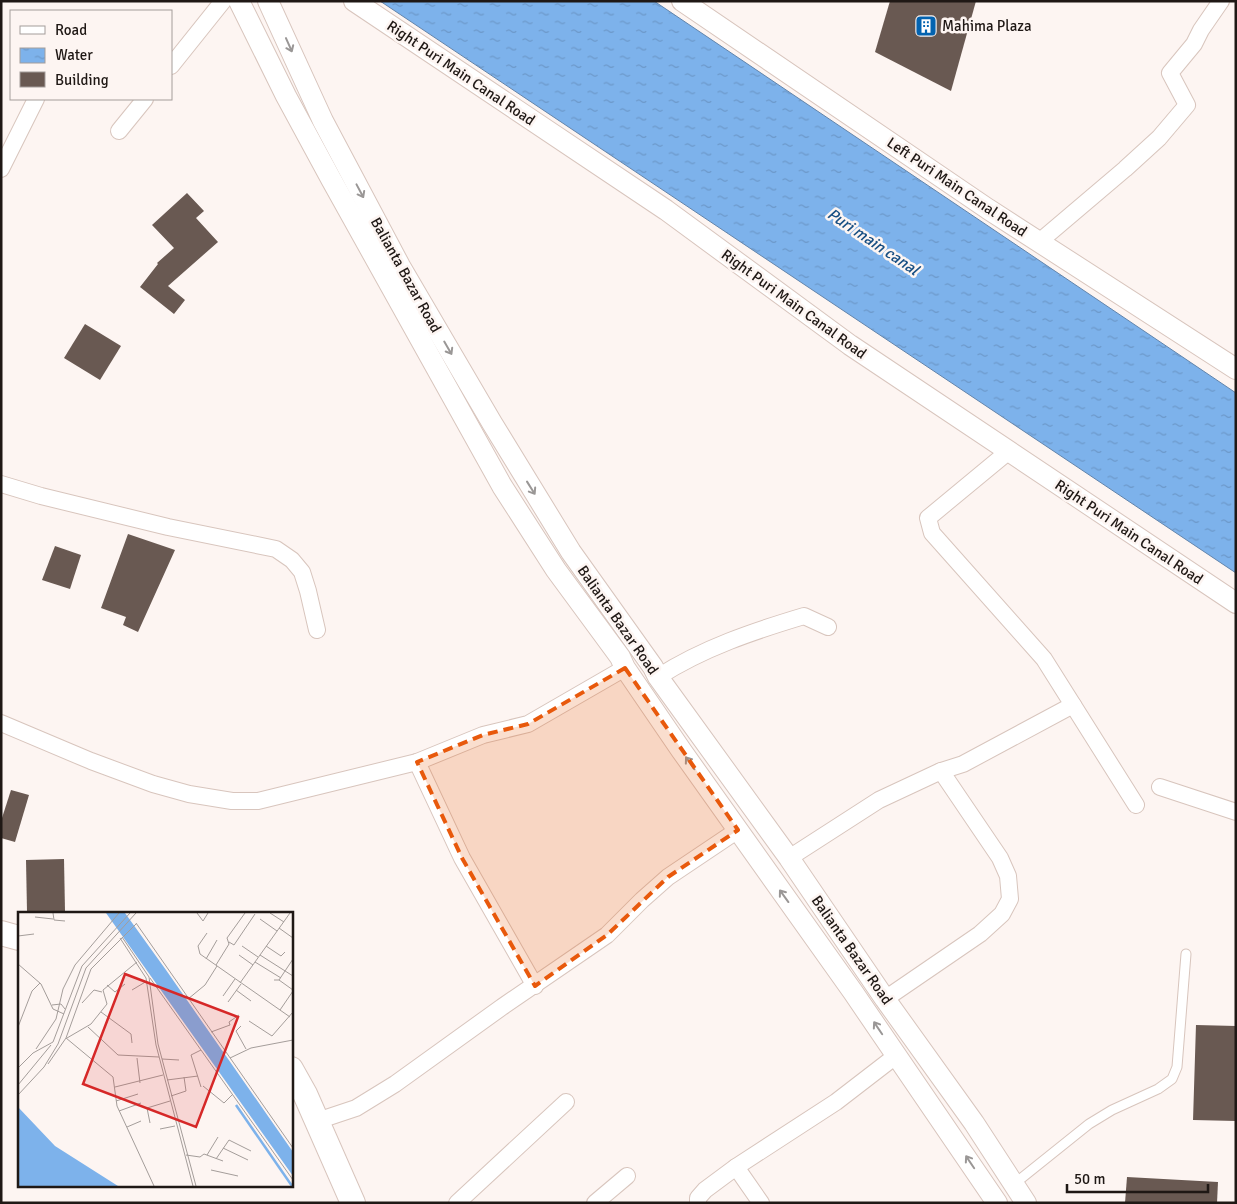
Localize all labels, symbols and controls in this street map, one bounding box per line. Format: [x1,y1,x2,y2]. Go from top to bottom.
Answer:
legend [10,10,172,100]
building icon: Mahima Plaza [914,14,938,38]
street label: Right Puri Main Canal Road [383,17,539,129]
place label: Mahima Plaza [942,17,1032,35]
text: Road [55,21,87,39]
one-way arrow [285,37,295,52]
text: Water [55,46,93,64]
text: Building [55,71,109,89]
street label: Left Puri Main Canal Road [884,133,1031,241]
one-way arrow [355,184,365,199]
water label: Puri main canal [823,204,924,281]
street label: Balianta Bazar Road [367,214,445,336]
street label: Right Puri Main Canal Road [718,245,870,363]
one-way arrow [443,341,453,356]
street label: Right Puri Main Canal Road [1051,476,1207,588]
one-way arrow [527,480,537,494]
street label: Balianta Bazar Road [574,562,662,678]
one-way arrow [685,756,695,770]
one-way arrow [779,889,789,903]
street label: Balianta Bazar Road [808,892,896,1008]
inset map [18,912,292,1186]
one-way arrow [873,1021,883,1035]
one-way arrow [965,1156,975,1170]
scale bar [1067,1162,1208,1194]
text: 50 m [1074,1170,1105,1188]

